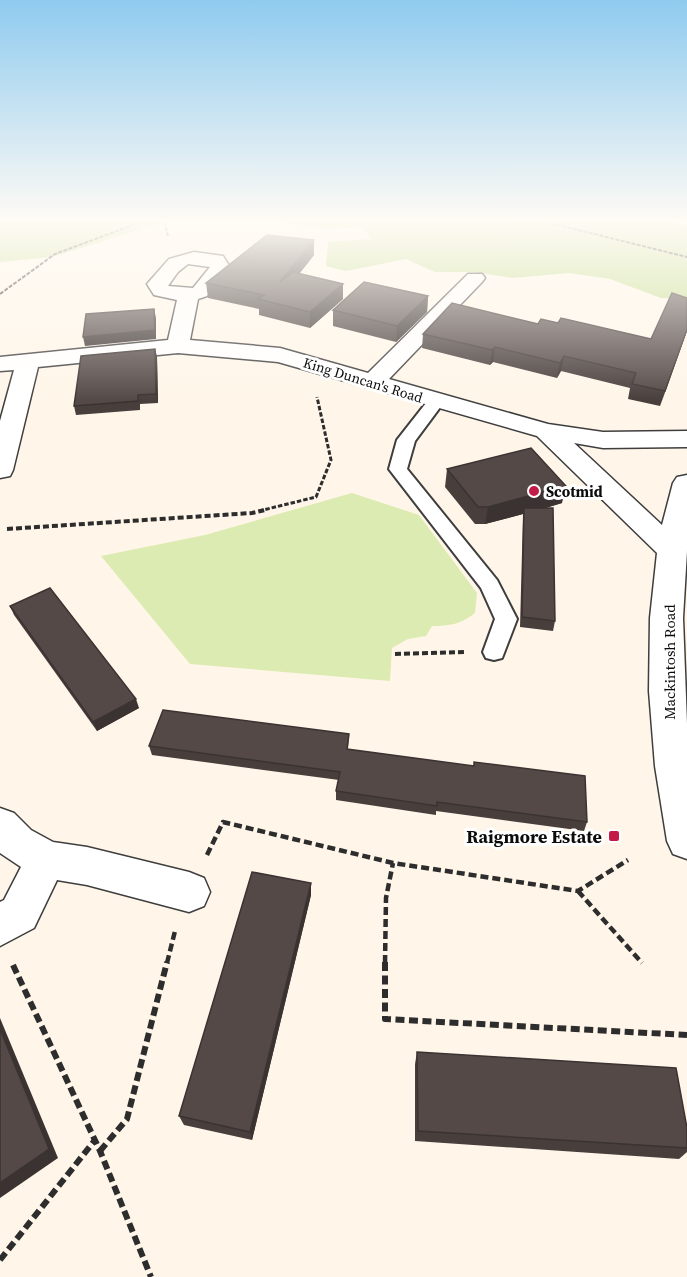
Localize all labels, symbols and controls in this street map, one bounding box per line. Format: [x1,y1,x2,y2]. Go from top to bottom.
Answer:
street label: King Duncan's Road [301,352,425,408]
place label: Scotmid [546,481,603,502]
marker: Scotmid [527,484,541,498]
street label: Mackintosh Road [659,604,680,720]
place label: Raigmore Estate [466,824,602,849]
marker: Raigmore Estate [607,829,621,843]

